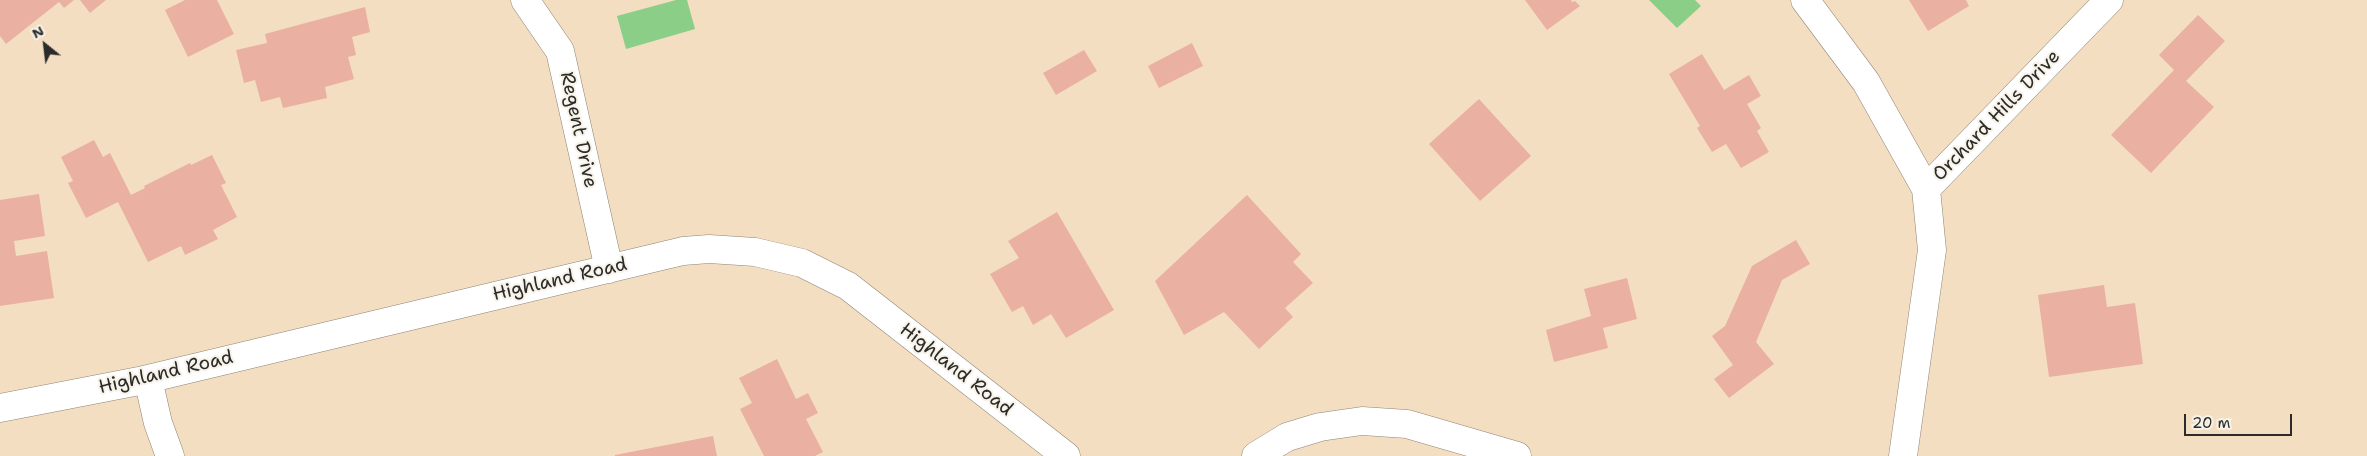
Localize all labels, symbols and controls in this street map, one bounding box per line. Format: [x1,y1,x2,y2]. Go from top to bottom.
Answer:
north arrow [20,20,70,70]
text: N [29,21,47,42]
street label: Orchard Hills Drive [1929,46,2065,186]
street label: Regent Drive [555,70,601,190]
street label: Highland Road [491,253,629,307]
street label: Highland Road [895,319,1017,421]
street label: Highland Road [97,346,235,400]
scale bar [2187,404,2294,436]
text: 20 m [2192,413,2231,433]

